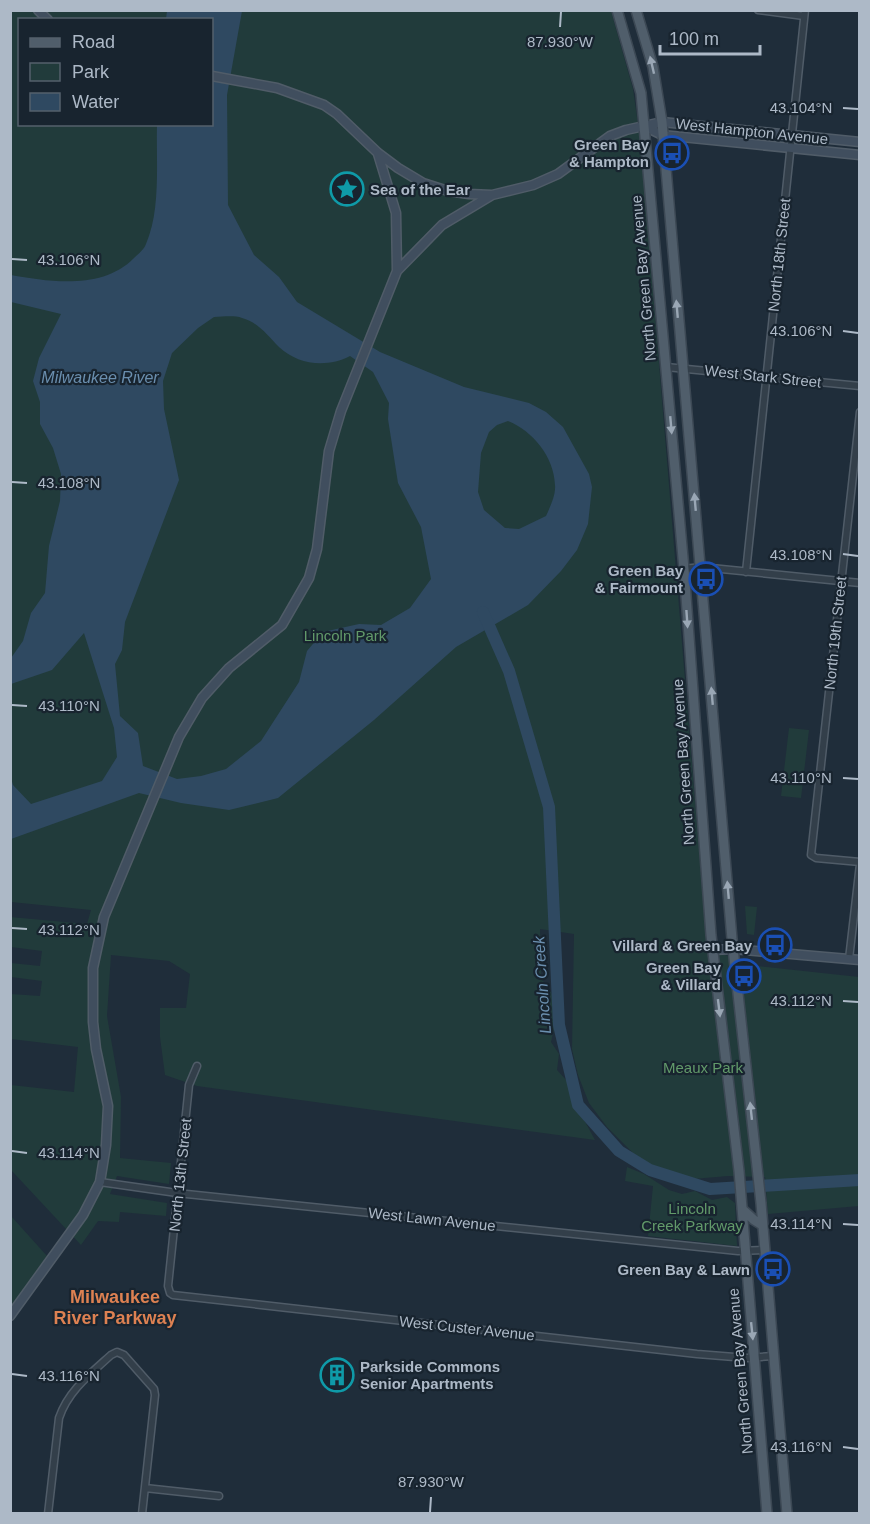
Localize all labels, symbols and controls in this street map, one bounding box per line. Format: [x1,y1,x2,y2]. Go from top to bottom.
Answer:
legend [18,18,213,126]
scale bar [660,18,760,56]
text: 100 m [669,29,719,49]
text: Road [72,32,115,52]
text: 87.930°W [527,33,594,50]
one-way arrow [646,56,656,75]
text: Park [72,62,110,82]
text: Water [72,92,119,112]
text: 43.104°N [770,99,832,116]
street label: West Hampton Avenue [675,115,829,147]
bus stop icon: Green Bay & Hampton [654,135,690,171]
place label: Green Bay & Hampton [569,136,650,170]
place icon: Sea of the Ear [329,171,365,207]
place label: Sea of the Ear [370,181,470,198]
street label: North Green Bay Avenue [627,194,659,362]
street label: North 18th Street [765,196,794,313]
text: 43.106°N [38,251,100,268]
one-way arrow [673,300,682,319]
text: 43.106°N [770,322,832,339]
street label: West Stark Street [704,361,823,391]
water label: Milwaukee River [41,369,159,386]
one-way arrow [666,415,676,434]
text: 43.108°N [38,474,100,491]
one-way arrow [690,492,700,511]
text: 43.108°N [770,546,832,563]
bus stop icon: Green Bay & Fairmount [688,561,724,597]
place label: Green Bay & Fairmount [595,562,684,596]
street label: North 19th Street [821,574,850,691]
one-way arrow [682,610,692,629]
park label: Lincoln Park [304,627,387,644]
street label: North Green Bay Avenue [669,678,697,846]
one-way arrow [707,687,717,706]
text: 43.110°N [38,697,100,714]
text: 43.110°N [770,769,832,786]
one-way arrow [723,881,733,900]
text: 43.112°N [38,921,100,938]
bus stop icon: Villard & Green Bay [757,927,793,963]
water label: Lincoln Creek [530,935,554,1034]
place label: Villard & Green Bay [612,937,753,954]
bus stop icon: Green Bay & Villard [726,958,762,994]
place label: Green Bay & Villard [646,959,722,993]
text: 43.112°N [770,992,832,1009]
one-way arrow [714,999,724,1018]
park label: Meaux Park [663,1059,744,1076]
one-way arrow [746,1102,756,1121]
street label: North 13th Street [166,1116,195,1233]
text: 43.114°N [38,1144,100,1161]
park label: Lincoln Creek Parkway [641,1200,743,1234]
street label: West Lawn Avenue [368,1204,496,1234]
text: 43.114°N [770,1215,832,1232]
bus stop icon: Green Bay & Lawn [755,1251,791,1287]
place label: Green Bay & Lawn [617,1261,750,1278]
district label: Milwaukee River Parkway [53,1287,177,1328]
street label: North Green Bay Avenue [724,1287,756,1455]
street label: West Custer Avenue [398,1312,536,1344]
one-way arrow [747,1321,757,1340]
building icon: Parkside Commons Senior Apartments [319,1357,355,1393]
place label: Parkside Commons Senior Apartments [360,1358,500,1392]
text: 43.116°N [38,1367,100,1384]
text: 43.116°N [770,1438,832,1455]
text: 87.930°W [398,1473,465,1490]

